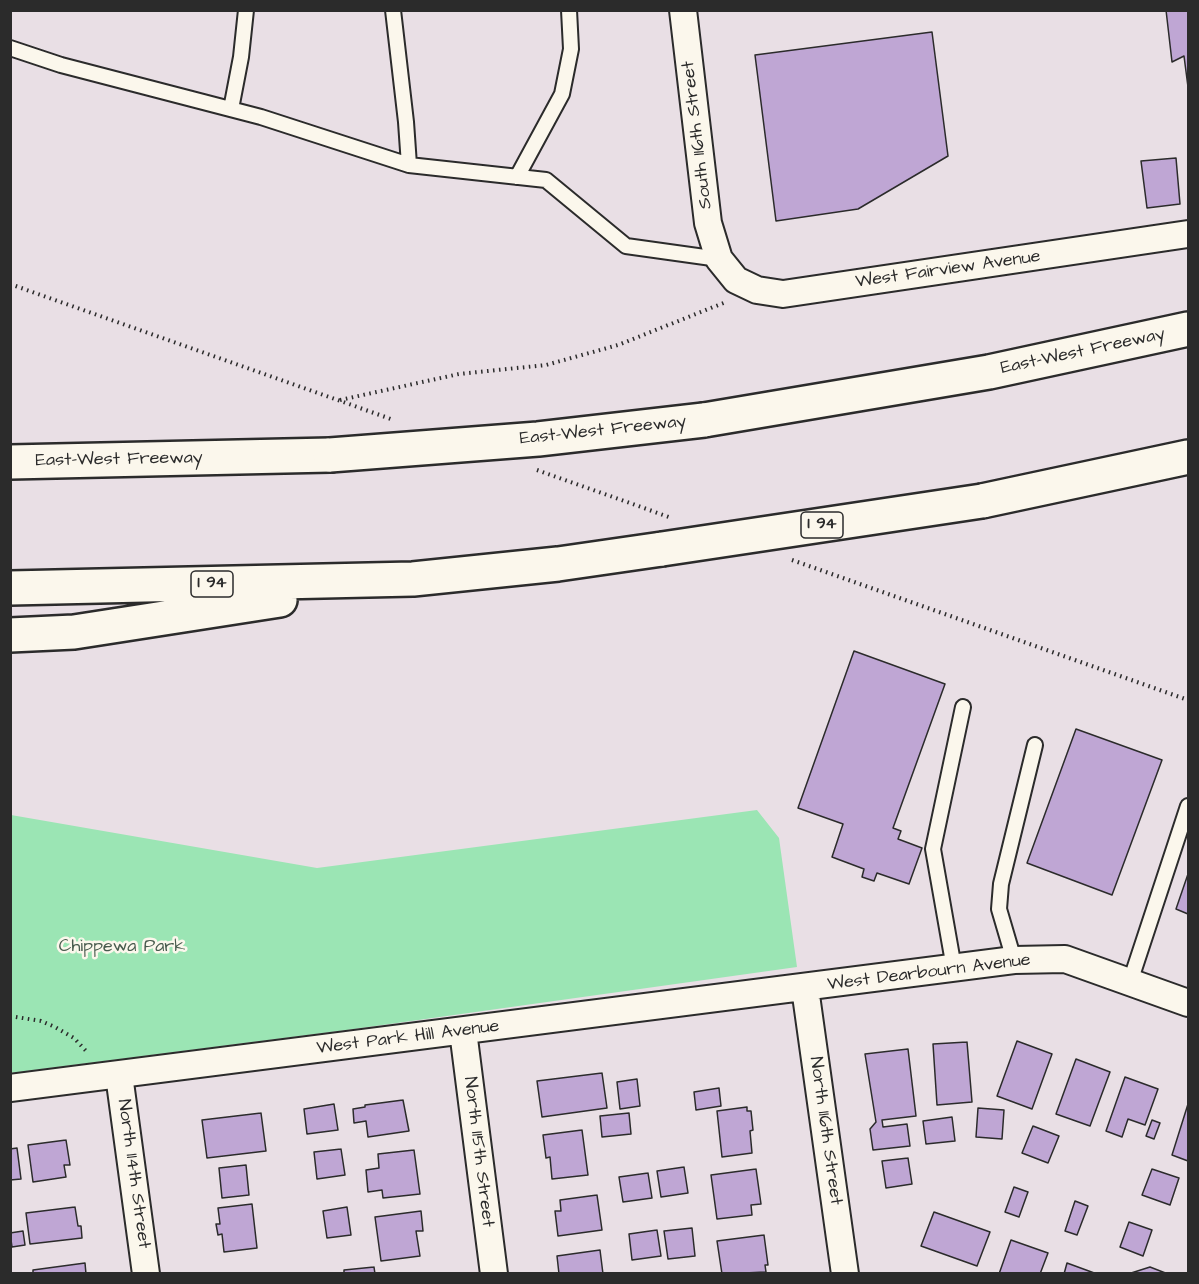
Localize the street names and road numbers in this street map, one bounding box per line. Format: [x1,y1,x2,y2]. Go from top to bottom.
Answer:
street label: South 116th Street [678,60,718,210]
street label: West Fairview Avenue [854,246,1042,294]
street label: East-West Freeway [999,324,1167,380]
street label: East-West Freeway [519,412,687,450]
street label: East-West Freeway [35,448,203,472]
road number: I 94 [801,512,843,538]
road number: I 94 [191,571,233,597]
street label: West Dearbourn Avenue [826,950,1032,996]
street label: West Park Hill Avenue [315,1016,501,1060]
street label: North 116th Street [804,1055,846,1207]
street label: North 115th Street [458,1076,498,1228]
street label: North 114th Street [112,1098,154,1250]

